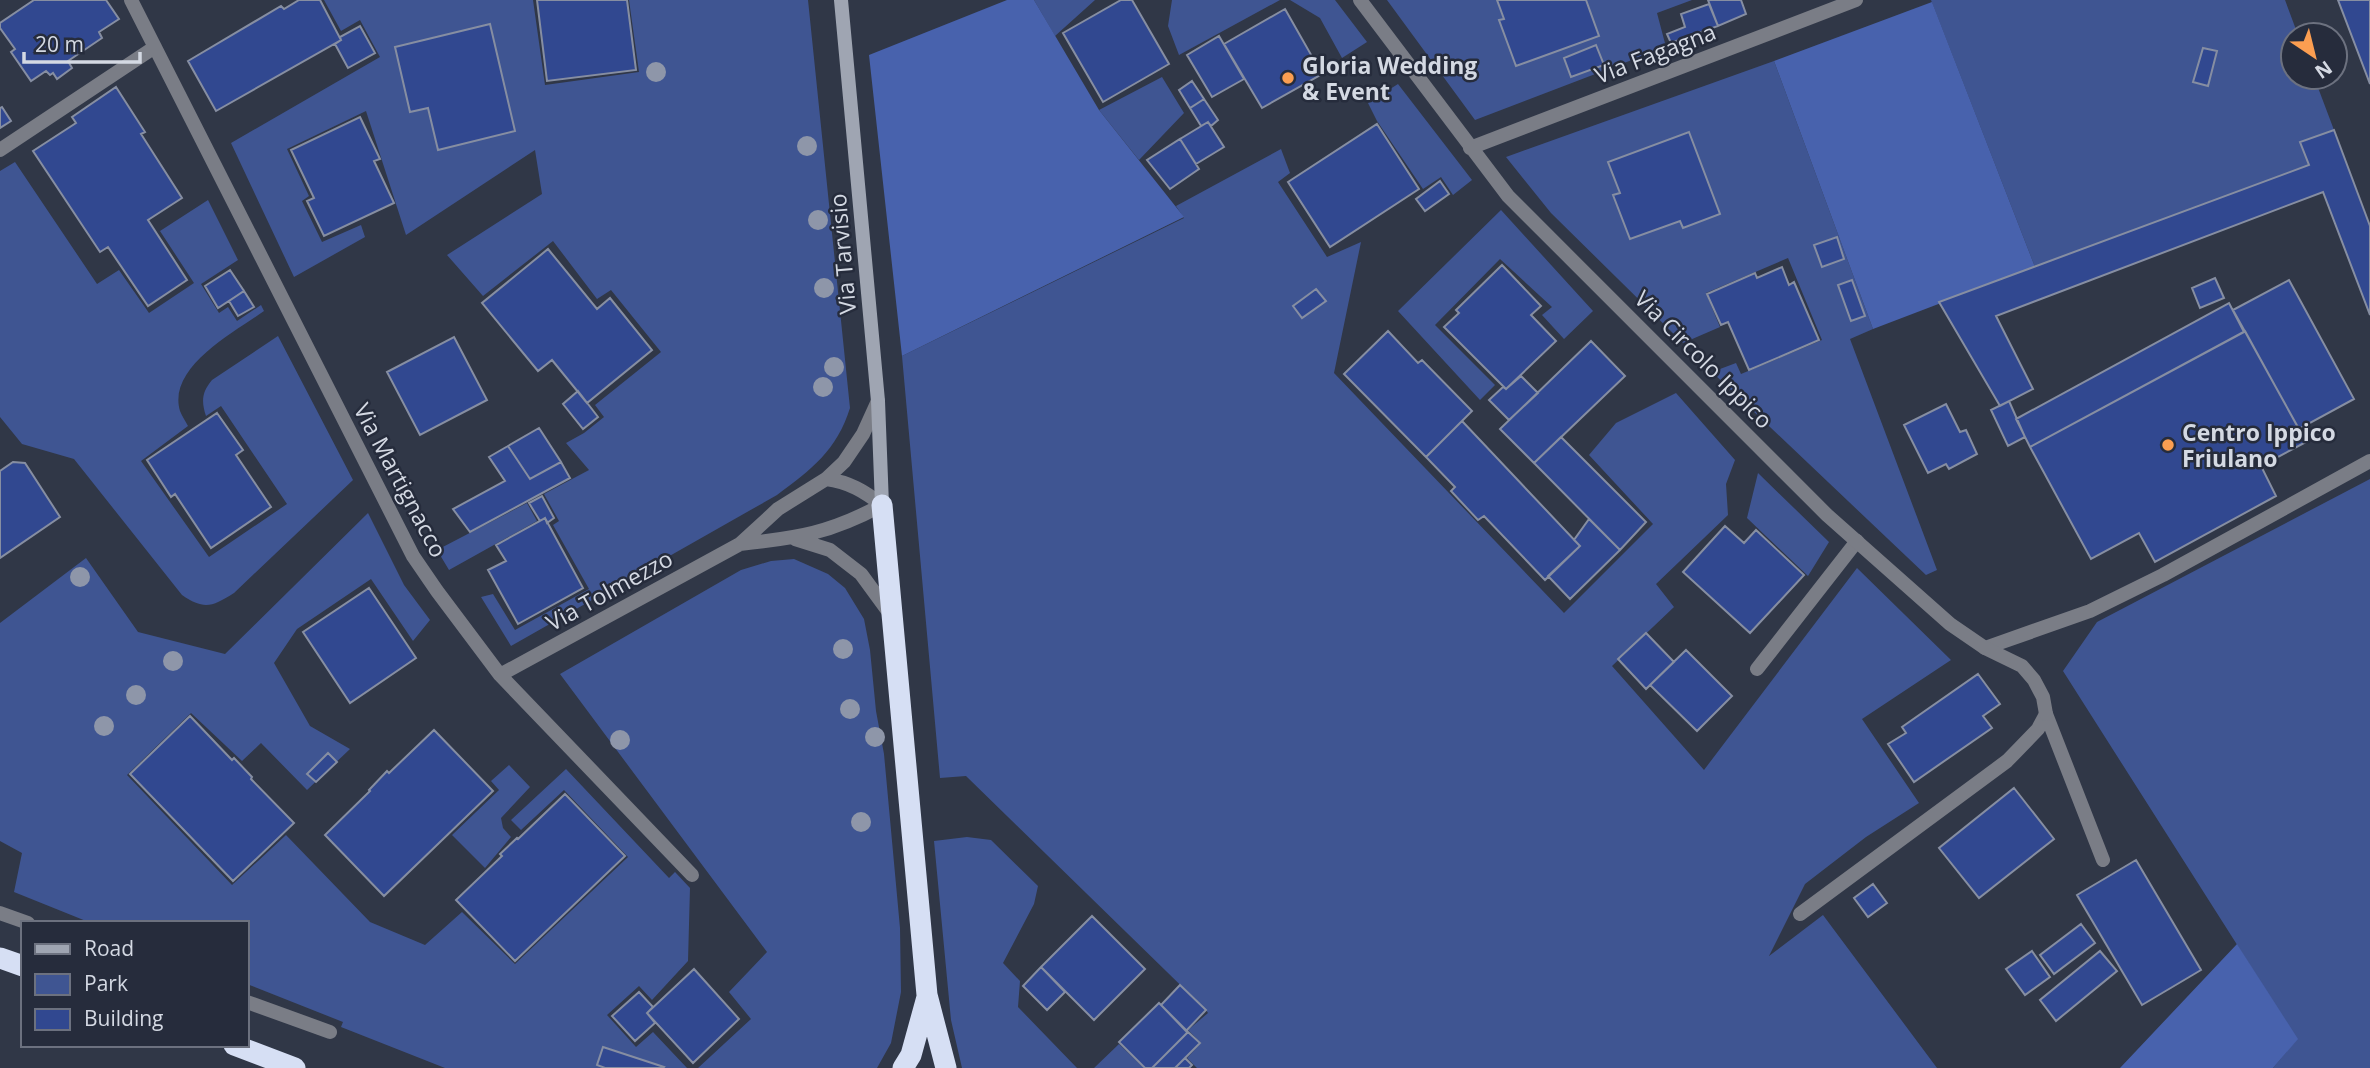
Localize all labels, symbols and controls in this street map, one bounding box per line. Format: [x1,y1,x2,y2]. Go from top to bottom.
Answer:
street label: Via Fagagna [1590,15,1720,91]
scale bar [24,21,140,65]
north arrow [2279,21,2349,91]
text: 20 m [35,30,84,58]
place label: Gloria Wedding & Event [1302,49,1477,107]
text: N [2310,55,2338,85]
marker: Gloria Wedding & Event [1280,70,1296,86]
street label: Via Tarvisio [821,192,863,316]
street label: Via Circolo Ippico [1628,283,1780,435]
street label: Via Martignacco [347,397,455,563]
place label: Centro Ippico Friulano [2182,416,2336,474]
marker: Centro Ippico Friulano [2160,437,2176,453]
street label: Via Tolmezzo [540,542,678,638]
legend [21,921,248,1047]
text: Road [84,934,134,962]
text: Park [84,969,128,997]
text: Building [84,1004,163,1032]

